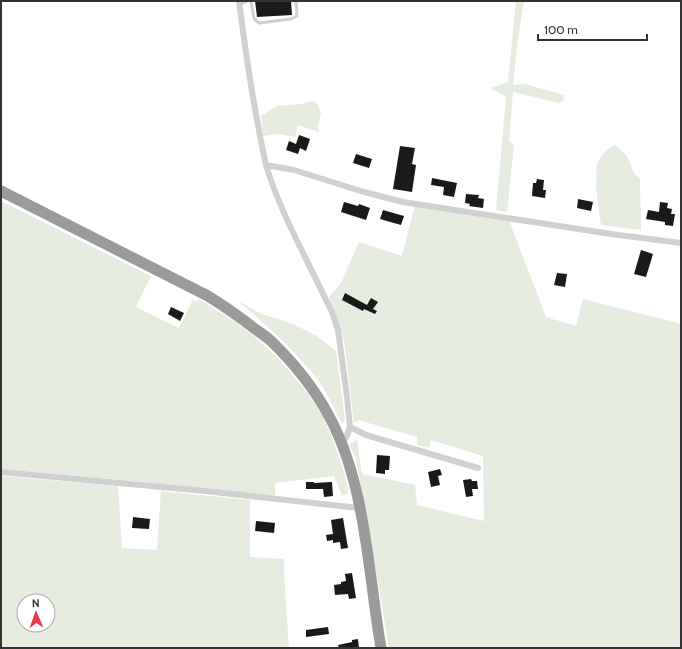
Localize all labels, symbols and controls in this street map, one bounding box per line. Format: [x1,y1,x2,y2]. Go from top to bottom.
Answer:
scale bar [538,16,647,42]
text: 100 m [544,22,578,37]
north arrow [16,593,56,633]
text: N [32,596,40,610]

